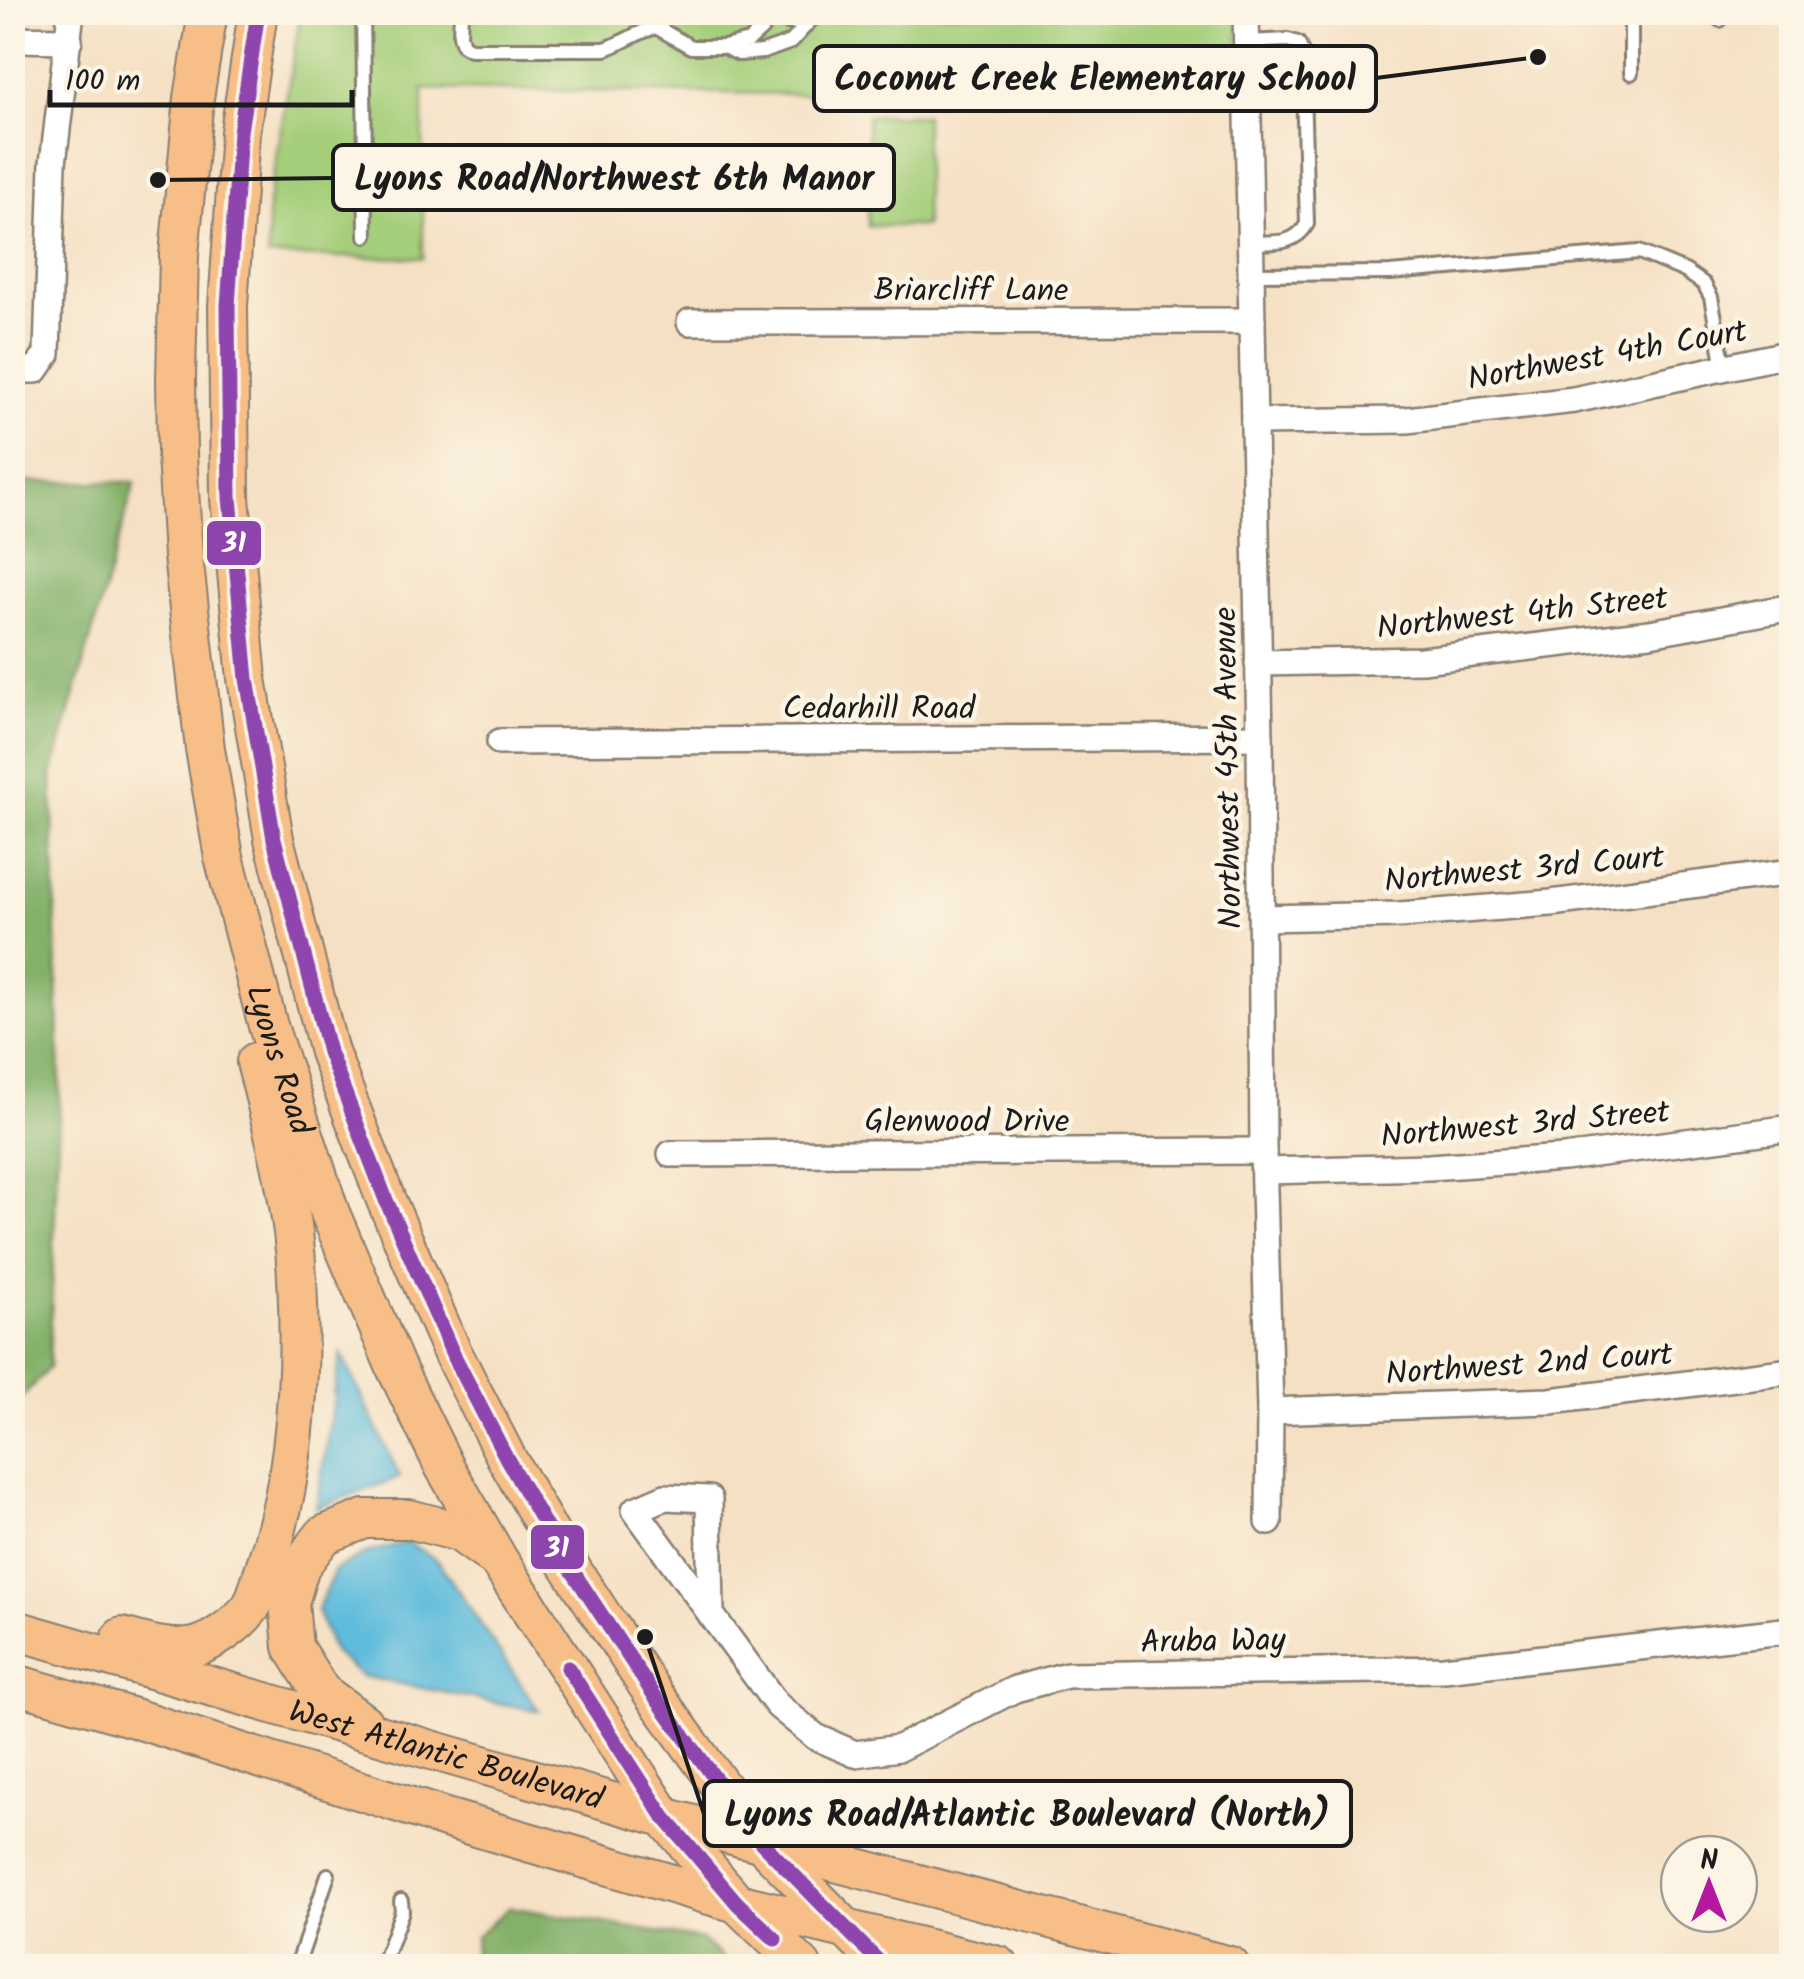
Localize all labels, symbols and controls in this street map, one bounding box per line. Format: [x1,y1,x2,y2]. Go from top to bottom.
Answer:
scale bar [50,45,352,107]
callout: Coconut Creek Elementary School [814,46,1376,111]
text: Coconut Creek Elementary School [834,53,1356,109]
text: 100 m [65,58,140,106]
callout: Lyons Road/Northwest 6th Manor [333,145,894,210]
text: Lyons Road/Northwest 6th Manor [354,153,875,209]
street label: Briarcliff Lane [874,266,1068,317]
street label: Northwest 4th Court [1464,307,1752,406]
line badge: 31 [205,519,263,567]
text: 31 [221,522,246,567]
street label: Northwest 4th Street [1374,574,1671,655]
street label: Northwest 45th Avenue [1201,606,1258,930]
street label: Cedarhill Road [783,684,976,735]
street label: Northwest 3rd Court [1382,833,1667,908]
street label: Lyons Road [230,980,326,1143]
street label: Northwest 3rd Street [1379,1087,1672,1164]
street label: Glenwood Drive [865,1097,1069,1148]
street label: Northwest 2nd Court [1384,1330,1675,1401]
line badge: 31 [529,1523,586,1571]
text: 31 [544,1527,569,1572]
street label: Aruba Way [1140,1616,1287,1669]
street label: West Atlantic Boulevard [282,1687,610,1826]
callout: Lyons Road/Atlantic Boulevard (North) [704,1781,1351,1846]
text: Lyons Road/Atlantic Boulevard (North) [724,1789,1330,1845]
north arrow [1659,1834,1759,1934]
text: N [1700,1839,1718,1884]

